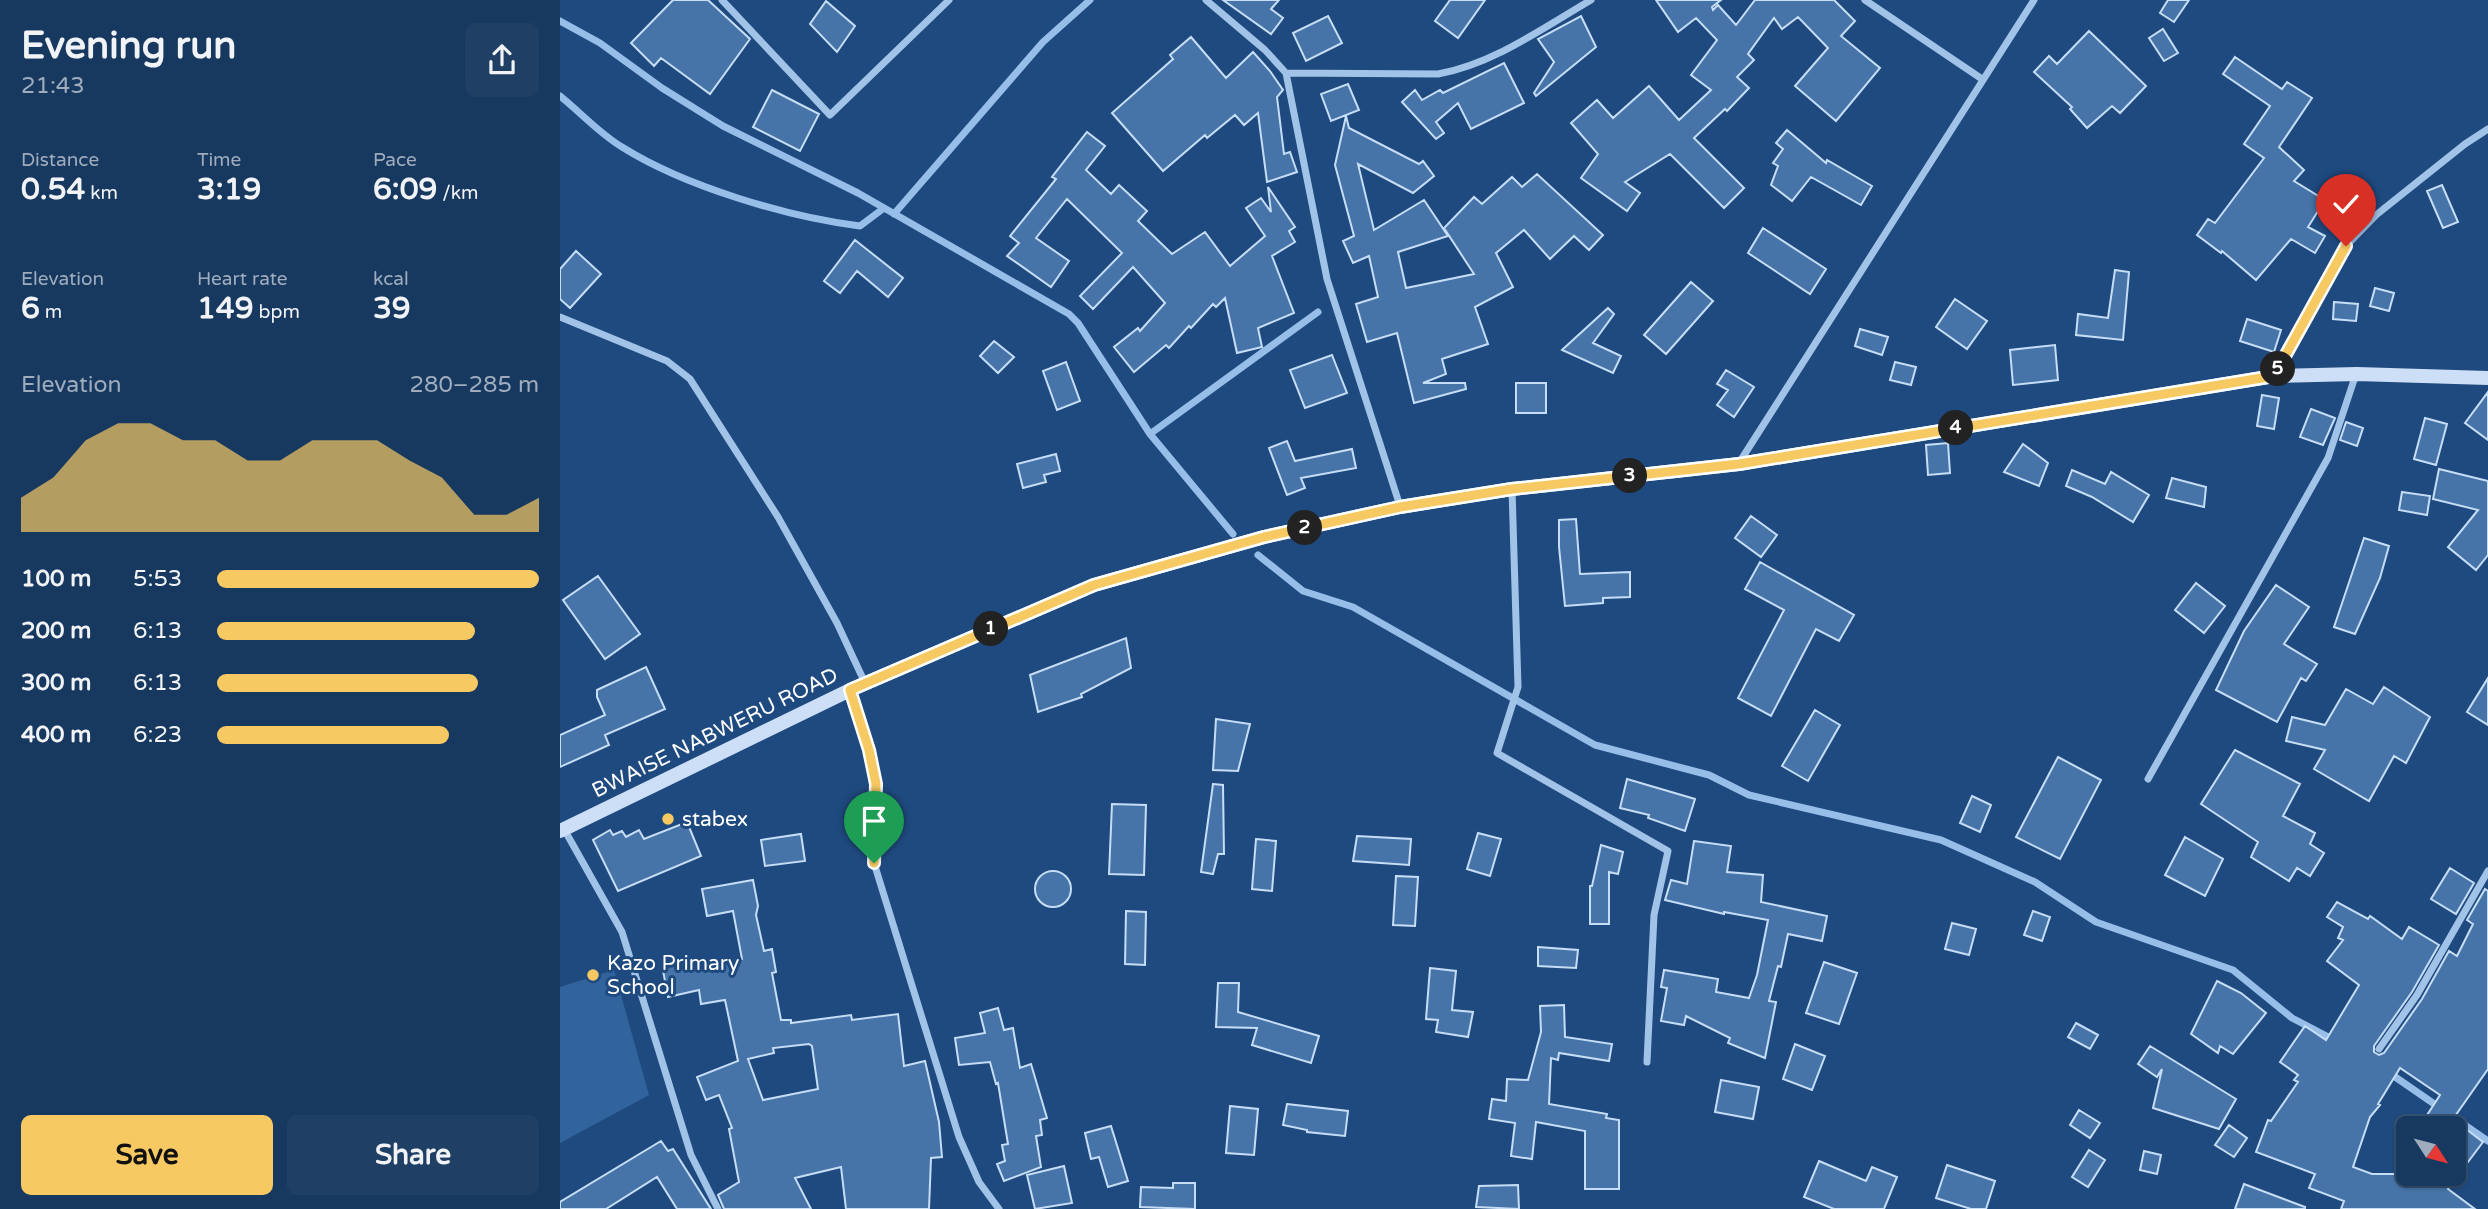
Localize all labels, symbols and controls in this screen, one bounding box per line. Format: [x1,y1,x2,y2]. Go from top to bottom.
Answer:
text: Evening run [21,23,236,69]
button: share [465,23,539,97]
text: 21:43 [21,72,85,100]
text: Distance [21,149,99,171]
text: Time [197,149,241,171]
text: Pace [373,149,417,171]
text: 0.54 [21,171,85,208]
text: 3:19 [197,171,261,208]
text: 6:09 [373,171,437,208]
pin [2316,174,2376,246]
text: km [85,182,118,204]
text: /km [437,182,478,204]
icon: check [2327,185,2365,223]
text: Elevation [21,268,104,290]
text: Heart rate [197,268,288,290]
text: kcal [373,268,409,290]
text: 6 [21,290,40,327]
text: 149 [197,290,254,327]
text: 39 [373,290,411,327]
text: m [40,301,62,323]
text: bpm [254,301,300,323]
pin: 5 [2260,352,2296,386]
text: 5 [2272,357,2283,379]
text: Elevation [21,371,122,399]
text: 280–285 m [410,371,539,399]
pin: 4 [1938,410,1974,446]
text: 4 [1950,416,1961,438]
pin: 3 [1612,458,1648,494]
text: 3 [1624,464,1635,486]
pin: 2 [1288,510,1322,546]
text: 2 [1299,516,1310,538]
text: 100 m [21,565,91,593]
text: 5:53 [133,565,182,593]
pin: 1 [974,612,1008,646]
text: 200 m [21,617,91,645]
text: 6:13 [133,617,182,645]
text: 1 [985,617,996,639]
street label: BWAISE NABWERU ROAD [588,662,842,804]
text: 300 m [21,669,91,697]
text: 6:13 [133,669,182,697]
text: 400 m [21,721,91,749]
text: 6:23 [133,721,182,749]
pin [844,791,904,863]
icon: arrive [855,802,893,840]
place label: stabex [682,807,748,832]
marker: stabex [660,811,676,827]
place label: Kazo Primary School [607,951,739,1000]
marker: Kazo Primary School [585,967,601,983]
button: Save [21,1115,273,1195]
button: Share [287,1115,539,1195]
north arrow [2396,1116,2466,1186]
map controls [2396,1116,2466,1186]

